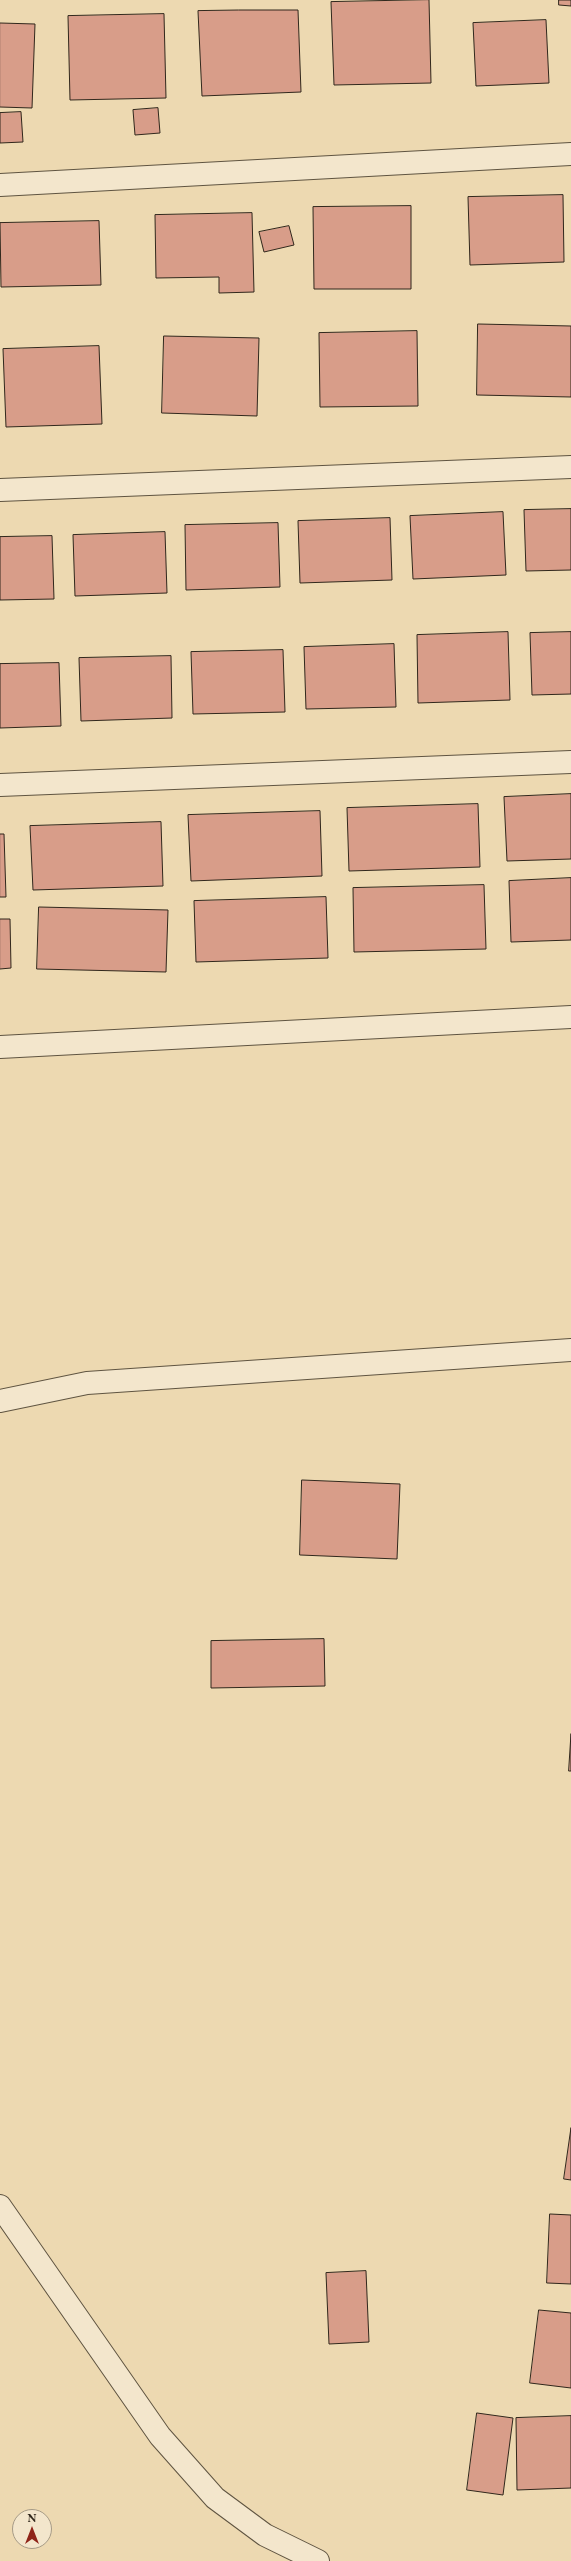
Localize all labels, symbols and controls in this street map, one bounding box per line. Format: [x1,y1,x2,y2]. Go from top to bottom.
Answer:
north arrow [12,2509,52,2549]
text: N [28,2511,36,2525]

